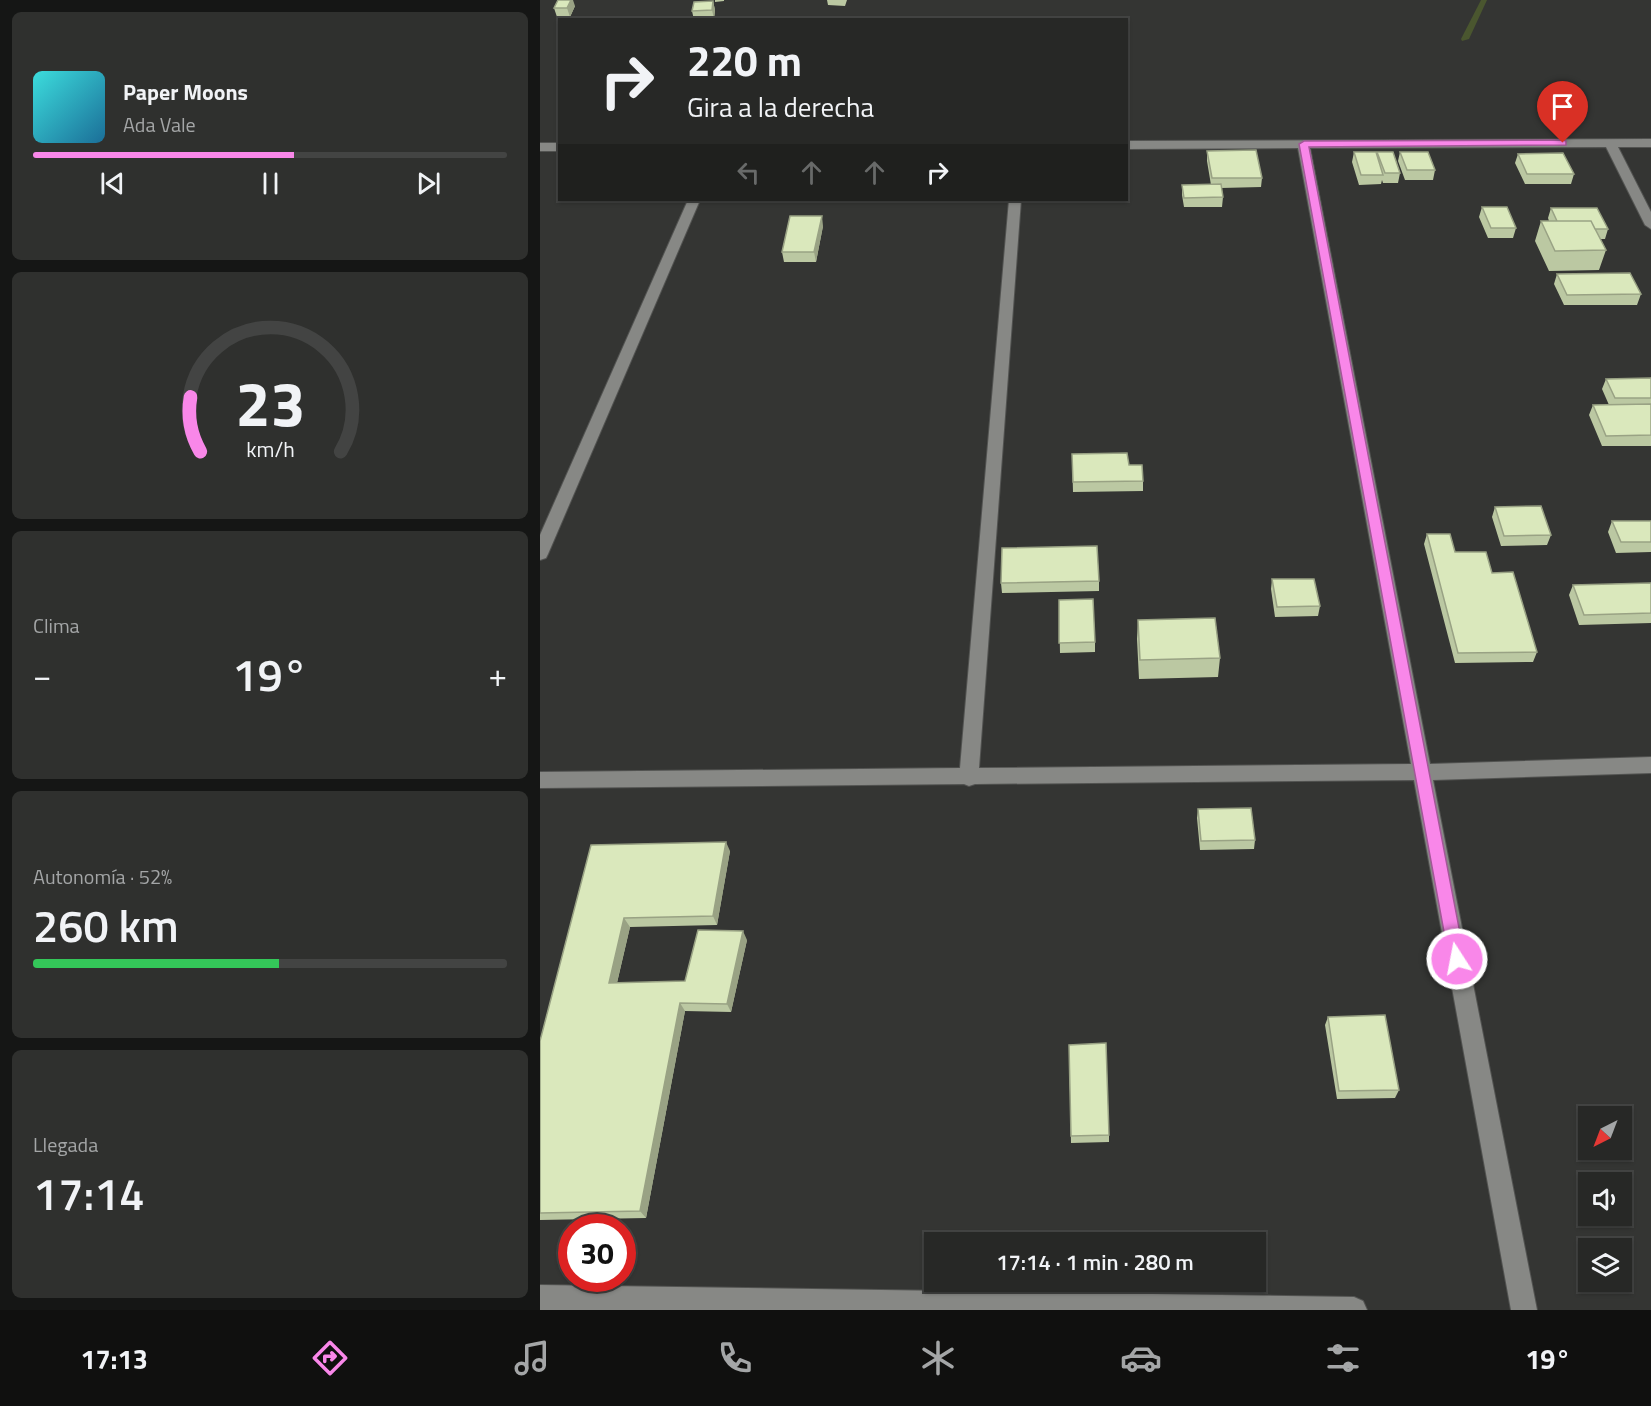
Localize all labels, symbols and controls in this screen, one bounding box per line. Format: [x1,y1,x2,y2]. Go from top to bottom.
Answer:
text: 220 m [687,28,802,92]
icon: right [588,42,666,120]
text: Paper Moons [123,75,248,109]
pin [1537,81,1588,143]
text: Gira a la derecha [687,86,874,127]
icon: arrive [1546,90,1579,123]
text: Ada Vale [123,109,196,140]
icon: left [732,156,765,189]
icon: ahead [795,156,828,189]
icon: ahead [858,156,891,189]
icon: right [921,156,954,189]
icon: previous [96,167,129,200]
icon: pause [254,167,287,200]
icon: next [412,167,445,200]
text: 23 [235,356,305,451]
text: km/h [246,434,294,466]
text: Clima [33,610,80,641]
text: 19° [232,640,308,708]
text: − [33,650,51,700]
text: + [489,650,507,700]
text: Autonomía · 52% [33,861,172,892]
text: 260 km [33,891,179,959]
position arrow [1425,927,1489,991]
north arrow [1578,1106,1632,1160]
map controls [1578,1106,1632,1292]
text: Llegada [33,1129,98,1160]
text: 17:14 [33,1159,145,1227]
button: sound [1578,1172,1632,1226]
speed limit sign: 30 [558,1214,636,1292]
button: layers [1578,1238,1632,1292]
text: 17:14 · 1 min · 280 m [996,1245,1194,1279]
icon: directions [309,1337,351,1379]
icon: music [511,1337,553,1379]
icon: phone [714,1337,756,1379]
icon: climate [917,1337,959,1379]
icon: car [1120,1337,1162,1379]
icon: filters [1322,1337,1364,1379]
text: 17:13 [80,1338,148,1379]
text: 19° [1525,1338,1571,1379]

